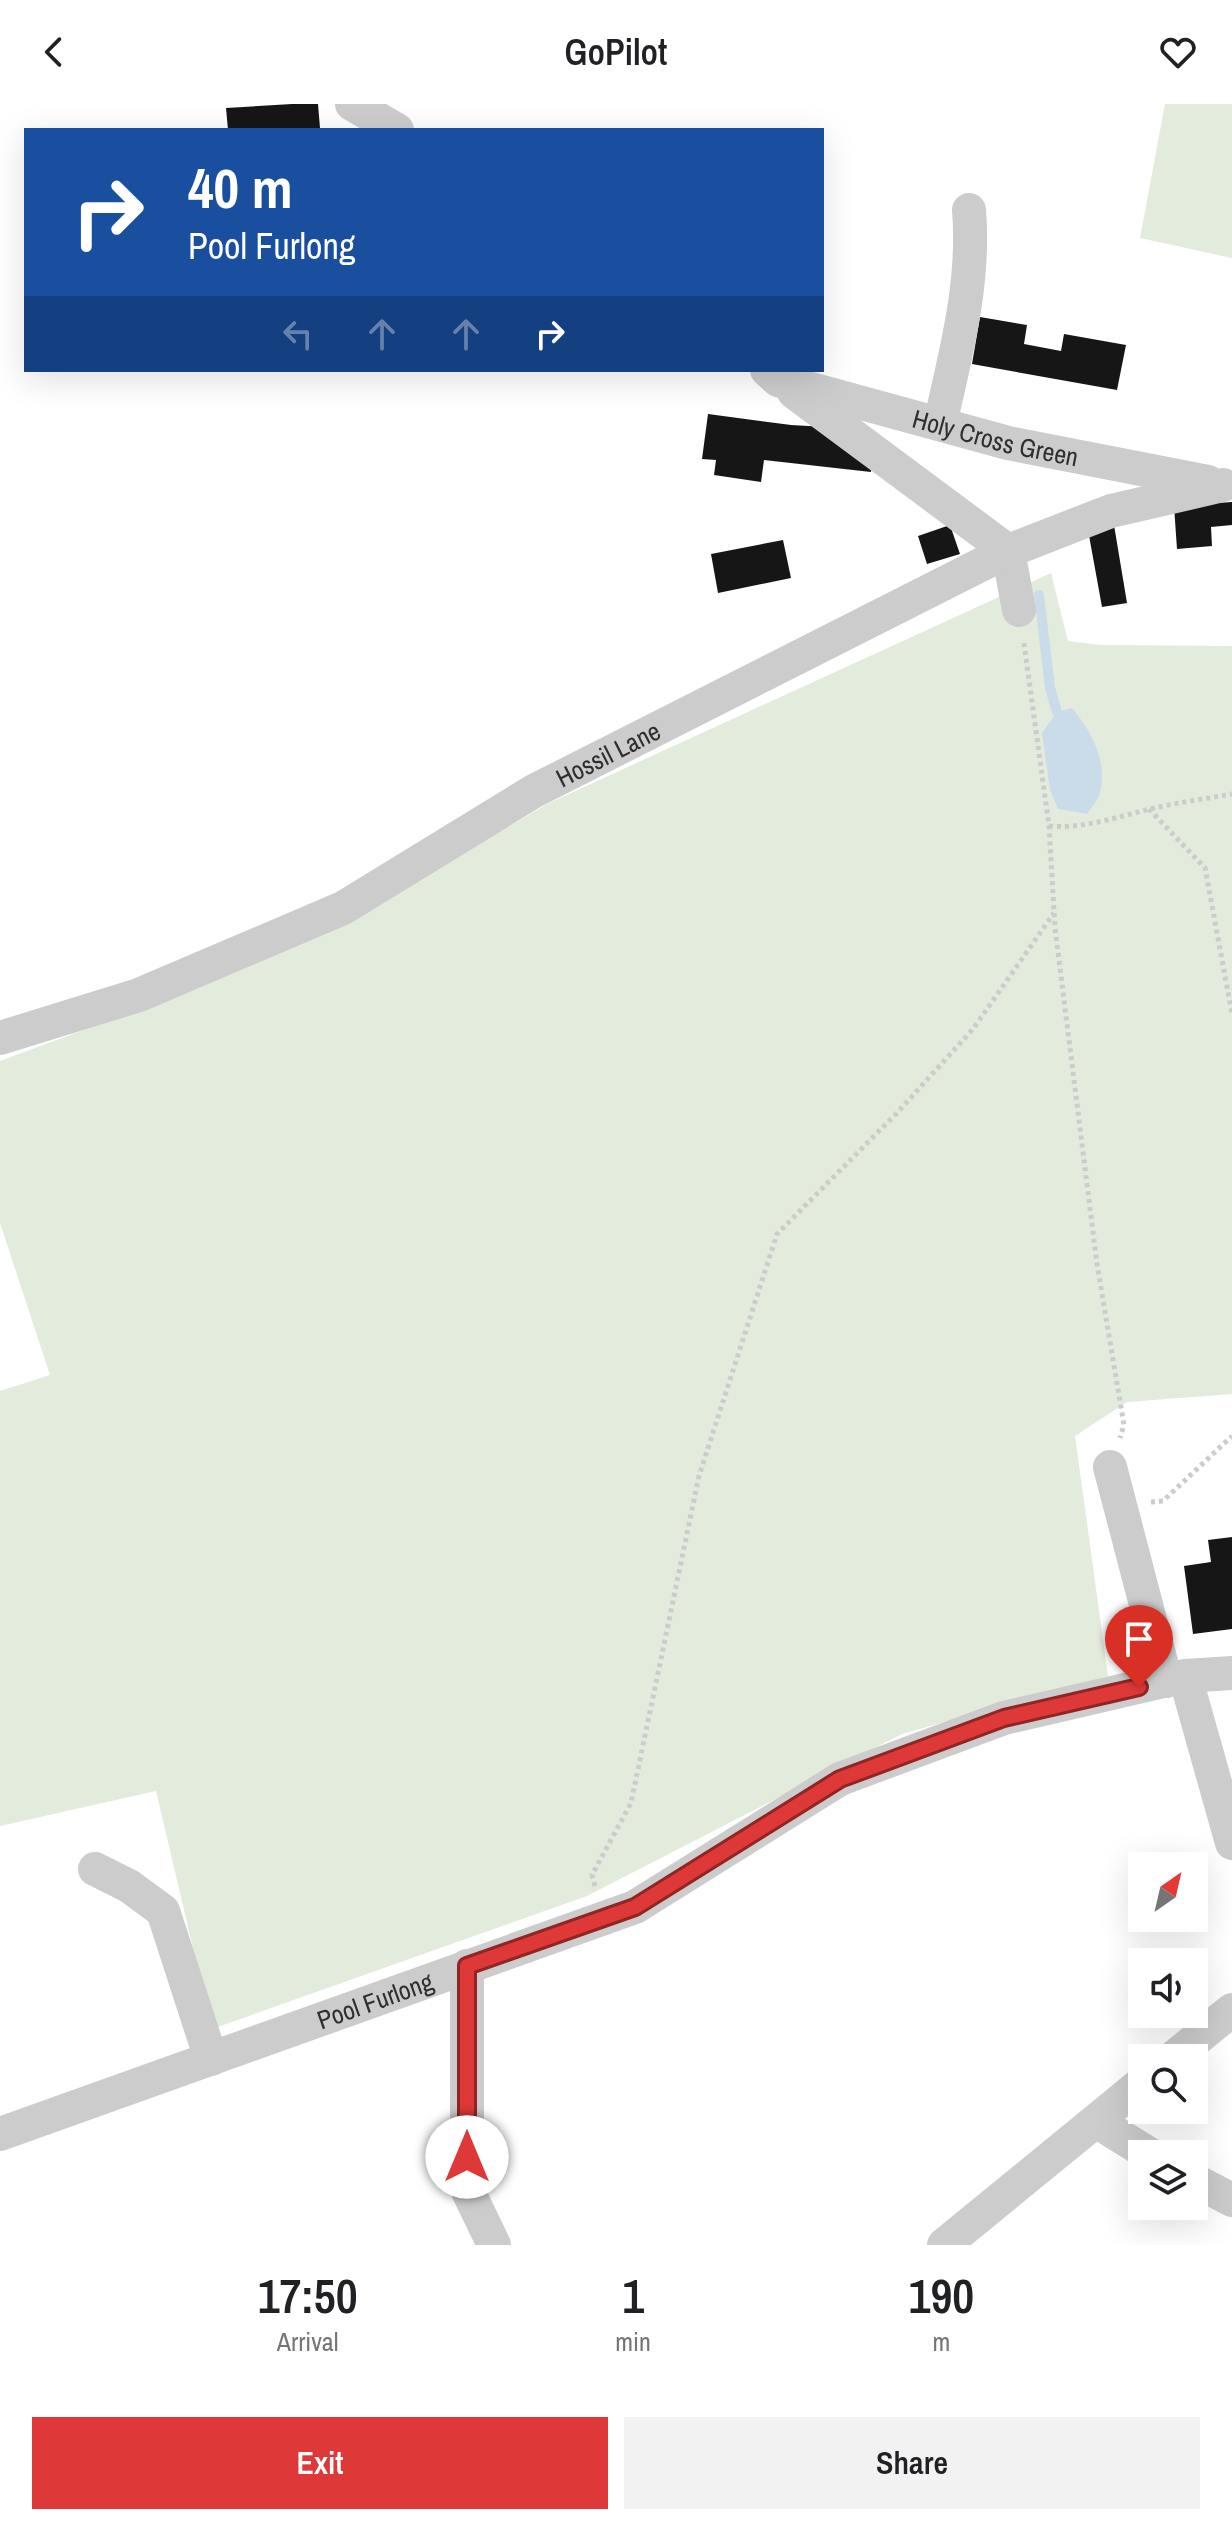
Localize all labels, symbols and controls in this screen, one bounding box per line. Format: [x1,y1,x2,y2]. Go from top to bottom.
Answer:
text: GoPilot [565,28,667,76]
icon: back [32,30,76,74]
icon: heart [1156,30,1200,74]
text: 40 m [188,150,293,225]
icon: right [56,160,160,264]
text: Pool Furlong [188,222,355,270]
icon: left [276,312,320,356]
icon: ahead [360,312,404,356]
icon: ahead [444,312,488,356]
icon: right [528,312,572,356]
street label: Holy Cross Green [909,400,1081,474]
street label: Hossil Lane [550,713,666,795]
pin [1105,1605,1173,1687]
icon: arrive [1117,1617,1161,1661]
north arrow [1128,1852,1208,1932]
map controls [1128,1852,1208,2220]
button: sound [1128,1948,1208,2028]
street label: Pool Furlong [312,1963,438,2037]
button: search [1128,2044,1208,2124]
position arrow [425,2115,509,2199]
button: layers [1128,2140,1208,2220]
text: 17:50 [258,2263,358,2328]
text: 1 [622,2263,644,2328]
text: 190 [909,2263,974,2328]
text: Arrival [277,2324,338,2359]
text: min [615,2324,651,2359]
text: m [933,2324,950,2359]
button: Exit [32,2417,608,2509]
button: Share [624,2417,1200,2509]

